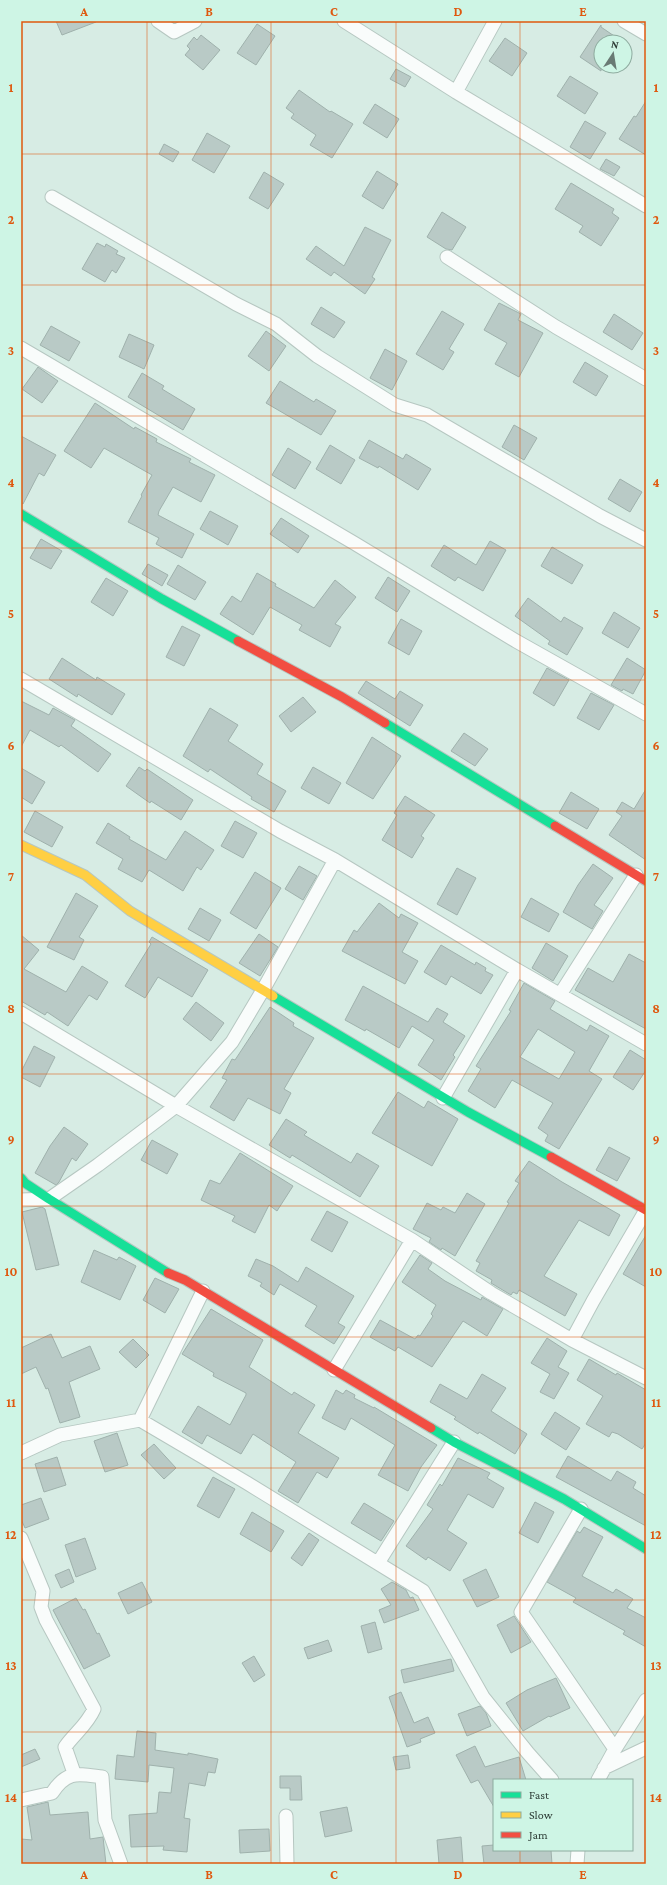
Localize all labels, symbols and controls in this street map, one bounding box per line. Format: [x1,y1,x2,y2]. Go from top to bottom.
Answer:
text: A [79,4,88,19]
text: B [205,4,213,19]
text: C [330,4,338,19]
text: D [454,4,463,19]
text: E [579,4,587,19]
north arrow [593,34,633,74]
text: N [610,38,620,51]
text: 1 [9,80,14,95]
text: 1 [654,80,659,95]
text: 2 [8,212,15,227]
text: 2 [653,212,660,227]
text: 3 [8,343,14,358]
text: 3 [653,343,659,358]
text: 4 [7,475,15,490]
text: 4 [652,475,660,490]
text: 5 [8,606,14,621]
text: 5 [653,606,659,621]
text: 6 [7,738,15,753]
text: 6 [652,738,660,753]
text: 7 [8,869,14,884]
text: 7 [653,869,659,884]
text: 8 [7,1001,15,1016]
text: 8 [652,1001,660,1016]
text: 9 [7,1132,15,1147]
text: 9 [652,1132,660,1147]
text: 10 [5,1264,17,1279]
text: 10 [650,1264,662,1279]
text: 11 [6,1395,16,1410]
text: 11 [651,1395,661,1410]
text: 12 [5,1527,17,1542]
text: 12 [650,1527,662,1542]
text: 13 [5,1658,17,1673]
text: 13 [650,1658,662,1673]
legend [493,1779,633,1851]
text: Fast [529,1788,550,1802]
text: 14 [5,1790,17,1805]
text: 14 [650,1790,662,1805]
text: Slow [529,1808,553,1822]
text: Jam [528,1828,548,1842]
text: A [79,1867,88,1882]
text: B [205,1867,213,1882]
text: C [330,1867,338,1882]
text: D [454,1867,463,1882]
text: E [579,1867,587,1882]

